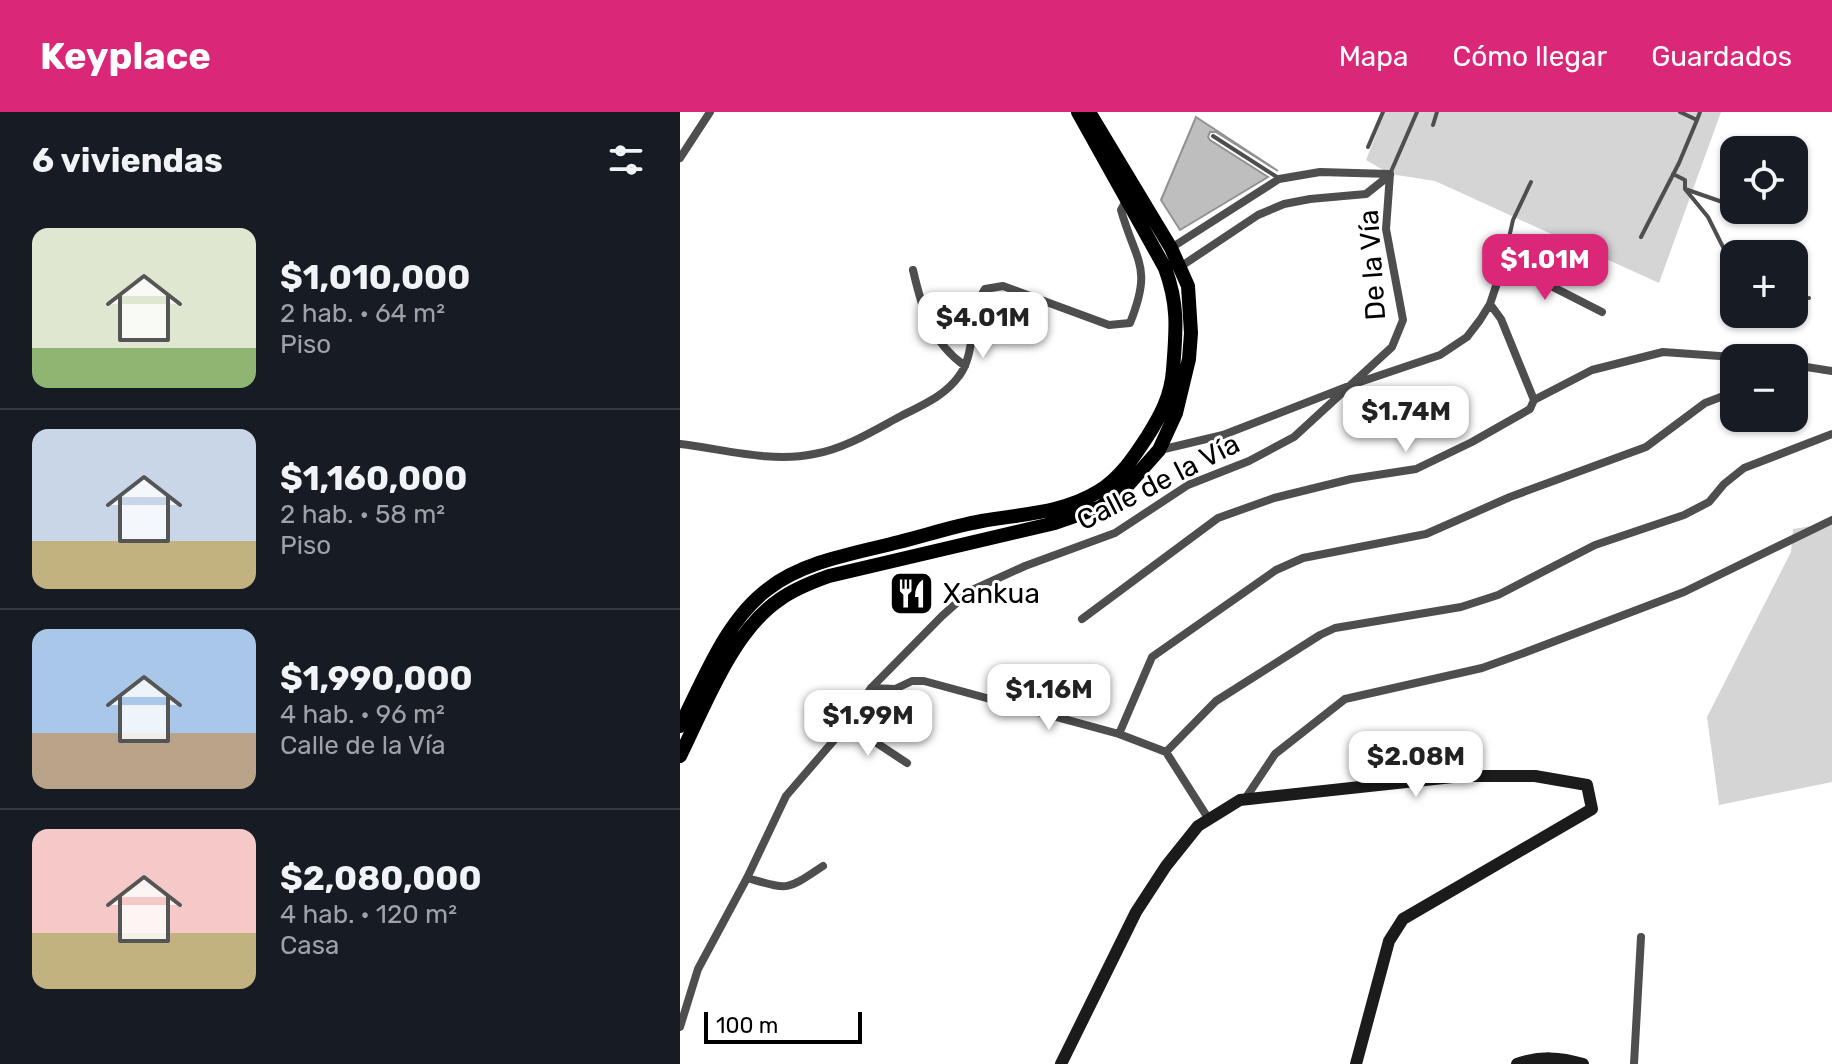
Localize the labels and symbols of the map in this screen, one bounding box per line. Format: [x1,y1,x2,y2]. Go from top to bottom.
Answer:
street label: De la Vía [1352,209,1392,321]
pin: $1.01M [1480,234,1610,302]
pin: $4.01M [918,292,1048,360]
pin: $1.74M [1341,386,1471,454]
street label: Calle de la Vía [1071,427,1245,537]
restaurant icon: Xankua [888,569,936,617]
place label: Xankua [943,577,1040,610]
pin: $1.16M [984,664,1114,732]
pin: $1.99M [803,690,933,758]
pin: $2.08M [1351,731,1481,799]
scale bar [704,1008,862,1044]

